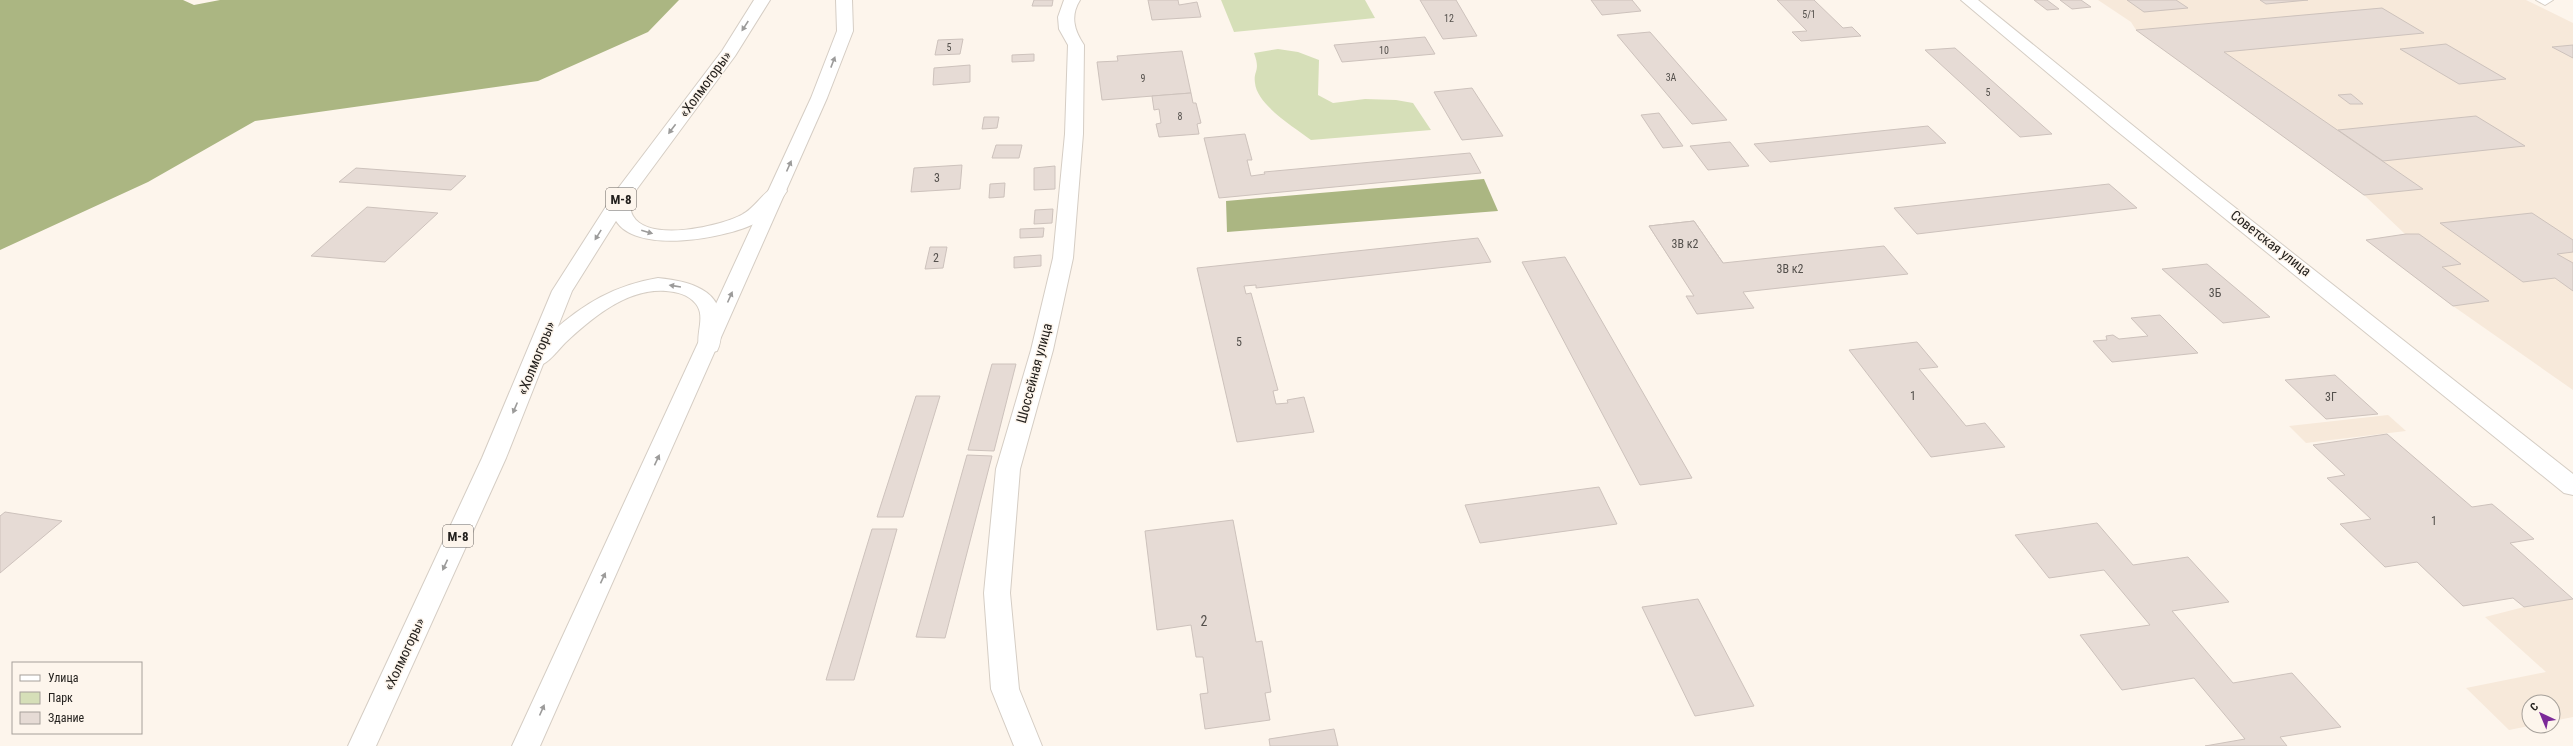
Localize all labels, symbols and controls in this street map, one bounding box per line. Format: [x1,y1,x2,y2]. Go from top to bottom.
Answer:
house number: 5/1 [1802,9,1816,20]
house number: 12 [1444,13,1454,24]
one-way arrow [742,20,749,32]
house number: 5 [947,42,952,53]
house number: 10 [1379,45,1389,56]
street label: «Холмогоры» [676,48,734,120]
one-way arrow [830,56,836,68]
house number: 3А [1666,72,1677,83]
house number: 9 [1141,73,1146,84]
house number: 5 [1986,87,1991,98]
house number: 8 [1178,111,1183,122]
one-way arrow [668,124,676,134]
one-way arrow [786,160,792,172]
house number: 3 [934,171,940,185]
road number: М-8 [606,188,636,210]
street label: Советская улица [2228,207,2314,279]
one-way arrow [594,229,601,241]
one-way arrow [642,229,654,235]
house number: 3В к2 [1672,237,1699,251]
house number: 2 [933,251,939,265]
house number: 3В к2 [1777,262,1804,276]
one-way arrow [669,283,681,289]
house number: 3Б [2209,286,2222,300]
one-way arrow [728,291,734,303]
street label: «Холмогоры» [514,319,558,397]
street label: Шоссейная улица [1013,321,1055,425]
house number: 5 [1236,335,1242,349]
house number: 1 [1910,389,1916,403]
house number: 3Г [2325,390,2337,404]
one-way arrow [512,403,518,414]
one-way arrow [654,454,660,465]
house number: 1 [2431,514,2437,528]
road number: М-8 [443,525,473,547]
one-way arrow [442,560,448,571]
one-way arrow [600,572,606,583]
house number: 2 [1201,613,1208,629]
street label: «Холмогоры» [380,615,428,693]
legend [12,662,142,734]
text: Улица [48,671,79,685]
text: Парк [48,691,73,705]
north arrow [2521,694,2561,734]
text: С [2528,700,2541,714]
one-way arrow [540,704,546,716]
text: Здание [48,711,85,725]

